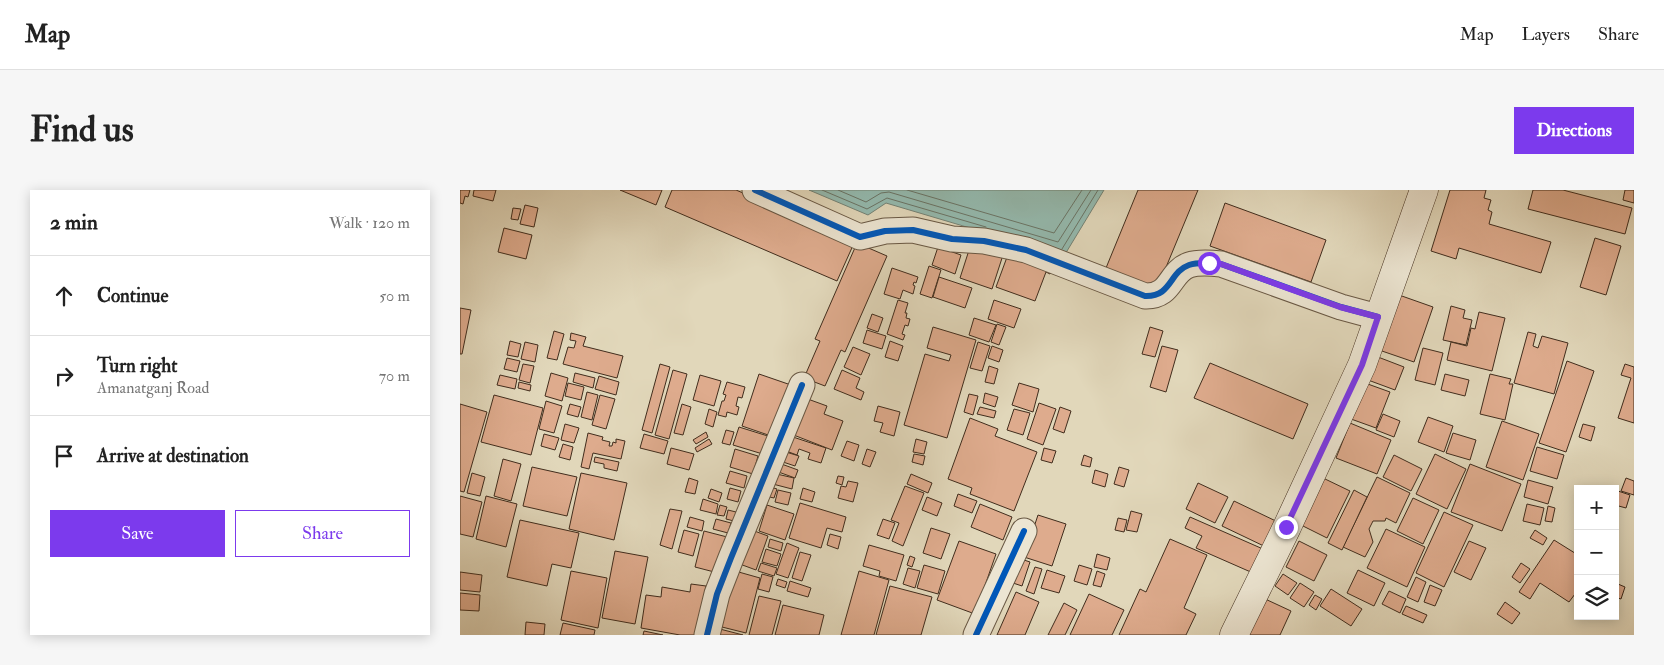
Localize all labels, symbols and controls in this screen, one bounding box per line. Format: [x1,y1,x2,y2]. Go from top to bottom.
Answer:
text: Map [25,19,70,50]
text: Map [1460,23,1494,46]
text: Layers [1522,23,1570,46]
text: Share [1598,23,1639,46]
button: Directions [1514,107,1634,154]
text: Find us [30,108,134,152]
text: 2 min [50,209,98,236]
text: Walk · 120 m [329,213,410,233]
route start [1198,252,1221,275]
icon: ahead [50,282,78,310]
text: Continue [97,284,168,308]
text: 50 m [379,286,410,306]
text: Turn right [97,354,177,378]
icon: right [50,362,78,390]
text: 70 m [379,366,410,386]
text: Amanatganj Road [97,378,209,398]
icon: arrive [50,442,78,470]
text: Arrive at destination [97,444,249,468]
map controls [1574,485,1619,620]
button: + [1574,485,1619,530]
button: Save [50,510,225,557]
button: Share [235,510,410,557]
route end [1275,516,1298,539]
button: − [1574,530,1619,575]
button: layers [1574,575,1619,620]

